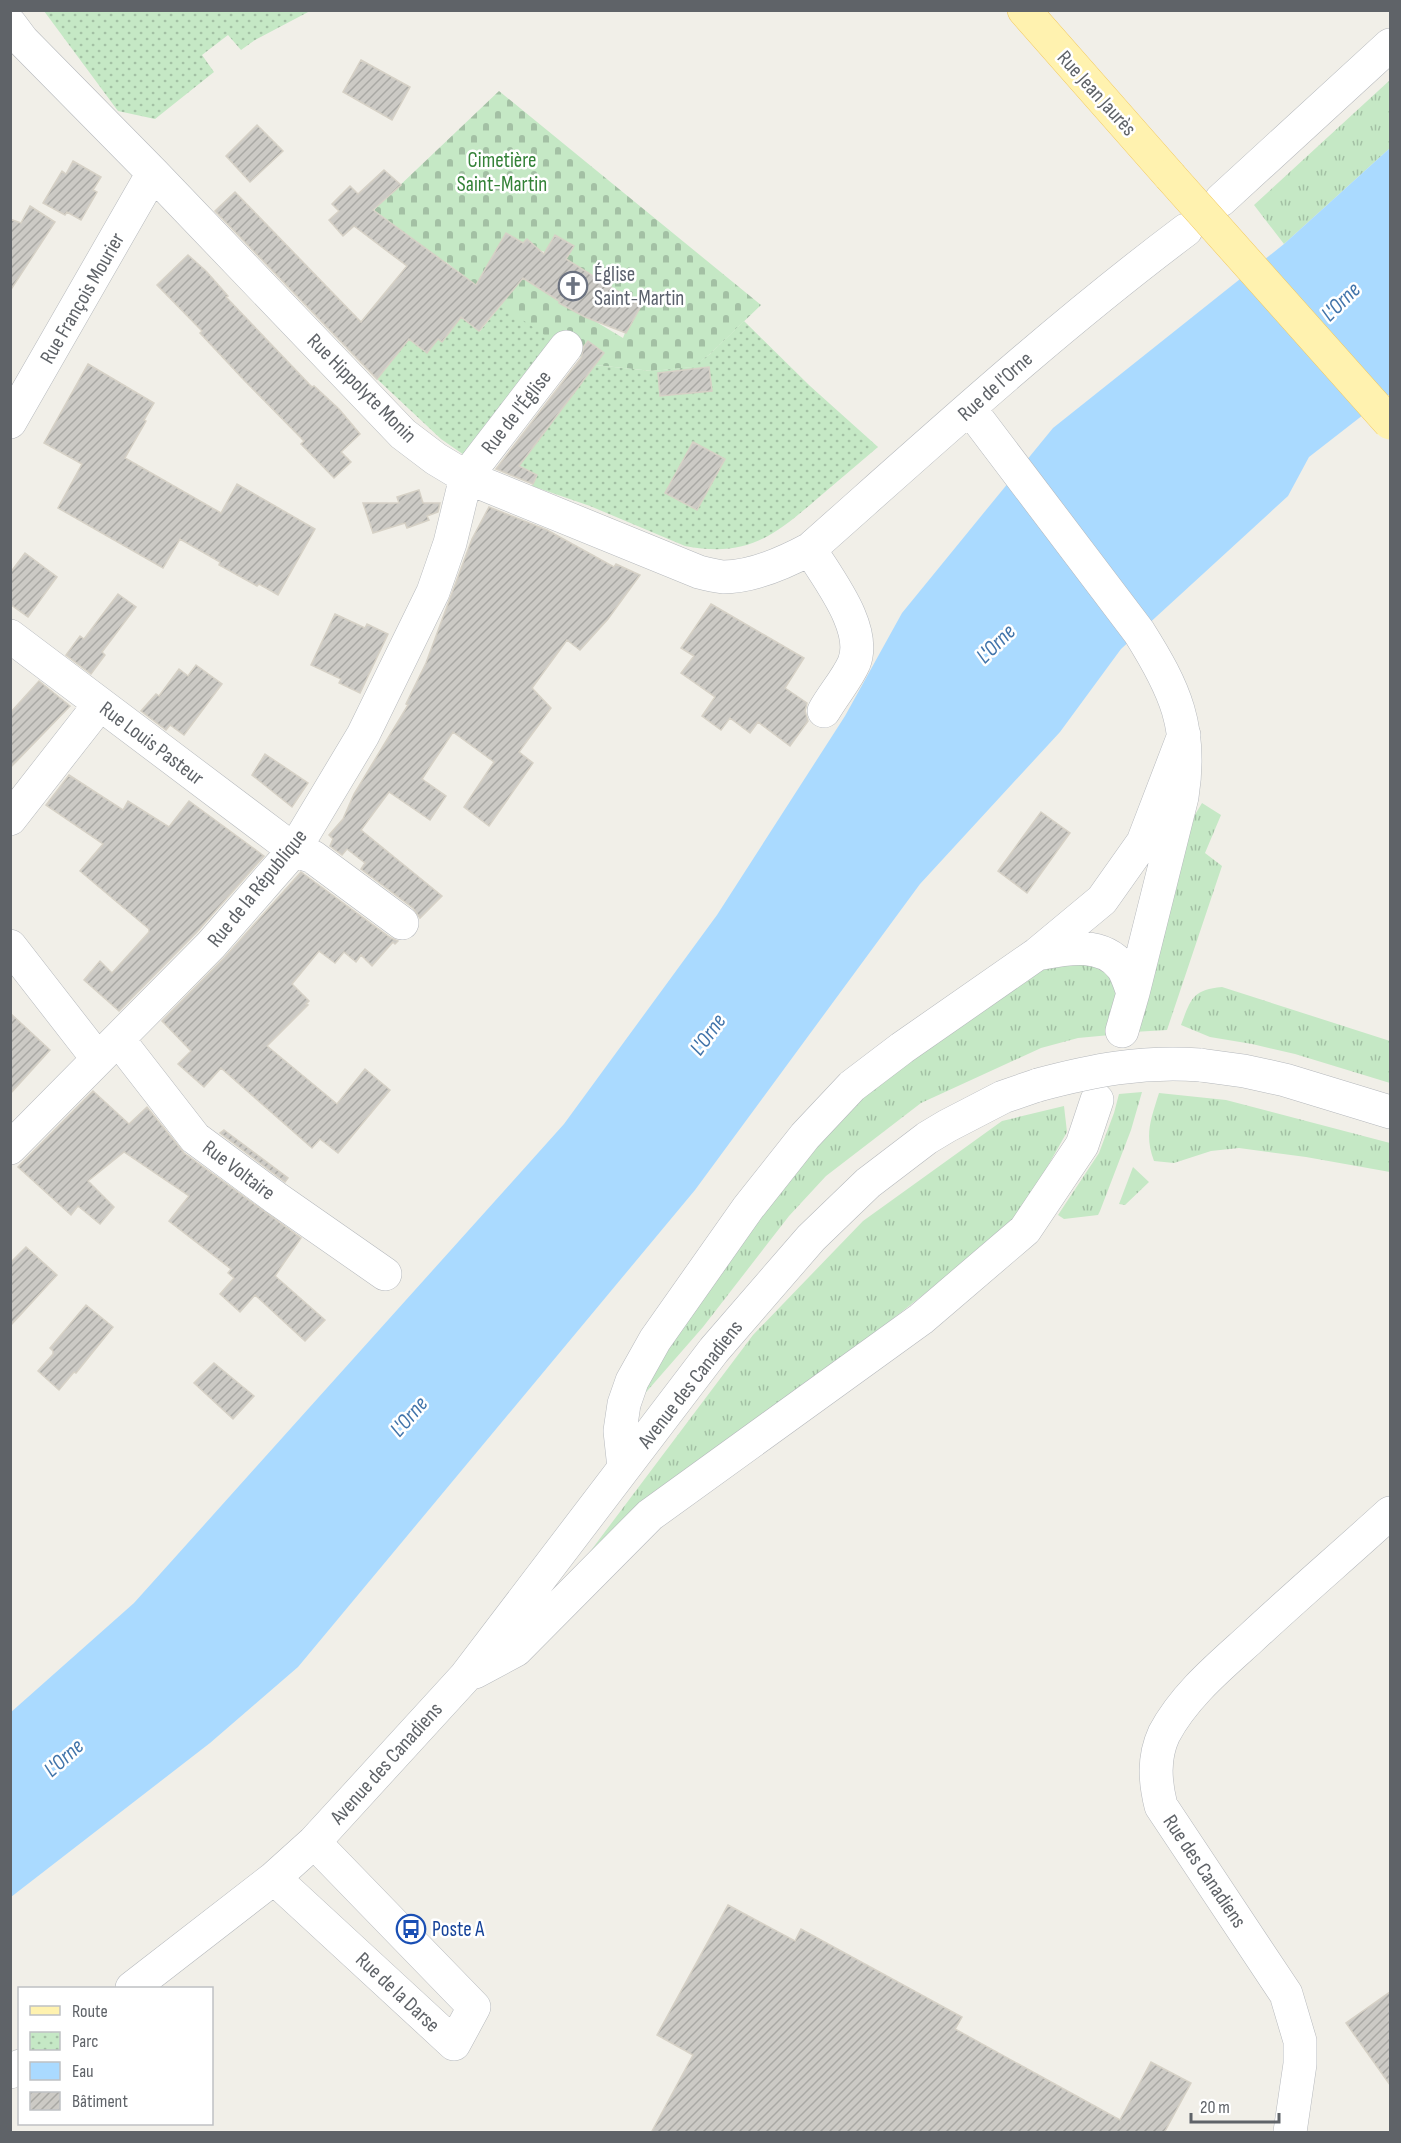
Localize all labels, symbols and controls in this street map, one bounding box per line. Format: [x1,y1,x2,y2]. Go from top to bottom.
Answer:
street label: Rue Jean Jaurès [1052,45,1141,141]
park label: Cimetière Saint-Martin [457,148,547,197]
street label: Rue François Mourier [35,228,130,368]
place label: Église Saint-Martin [594,262,684,311]
church icon: Église Saint-Martin [557,270,589,302]
water label: L'Orne [1316,276,1367,327]
street label: Rue Hippolyte Monin [302,329,421,448]
street label: Rue de l'Orne [953,346,1038,426]
street label: Rue de l'Église [476,365,557,459]
water label: L'Orne [971,618,1022,669]
street label: Rue Louis Pasteur [95,696,209,791]
street label: Rue de la République [202,824,313,952]
water label: L'Orne [684,1009,733,1061]
street label: Rue Voltaire [198,1135,280,1206]
street label: Avenue des Canadiens [632,1315,748,1454]
water label: L'Orne [384,1391,434,1443]
street label: Avenue des Canadiens [324,1697,448,1830]
water label: L'Orne [38,1733,90,1783]
street label: Rue des Canadiens [1158,1810,1252,1933]
bus stop icon: Poste A [395,1913,427,1945]
place label: Poste A [432,1917,485,1942]
street label: Rue de la Darse [350,1947,445,2038]
legend [18,1987,213,2125]
text: Route [72,2001,108,2022]
text: Parc [72,2031,98,2052]
text: Eau [72,2061,94,2082]
scale bar [1191,2086,1280,2124]
text: Bâtiment [72,2091,128,2112]
text: 20 m [1200,2097,1230,2118]

